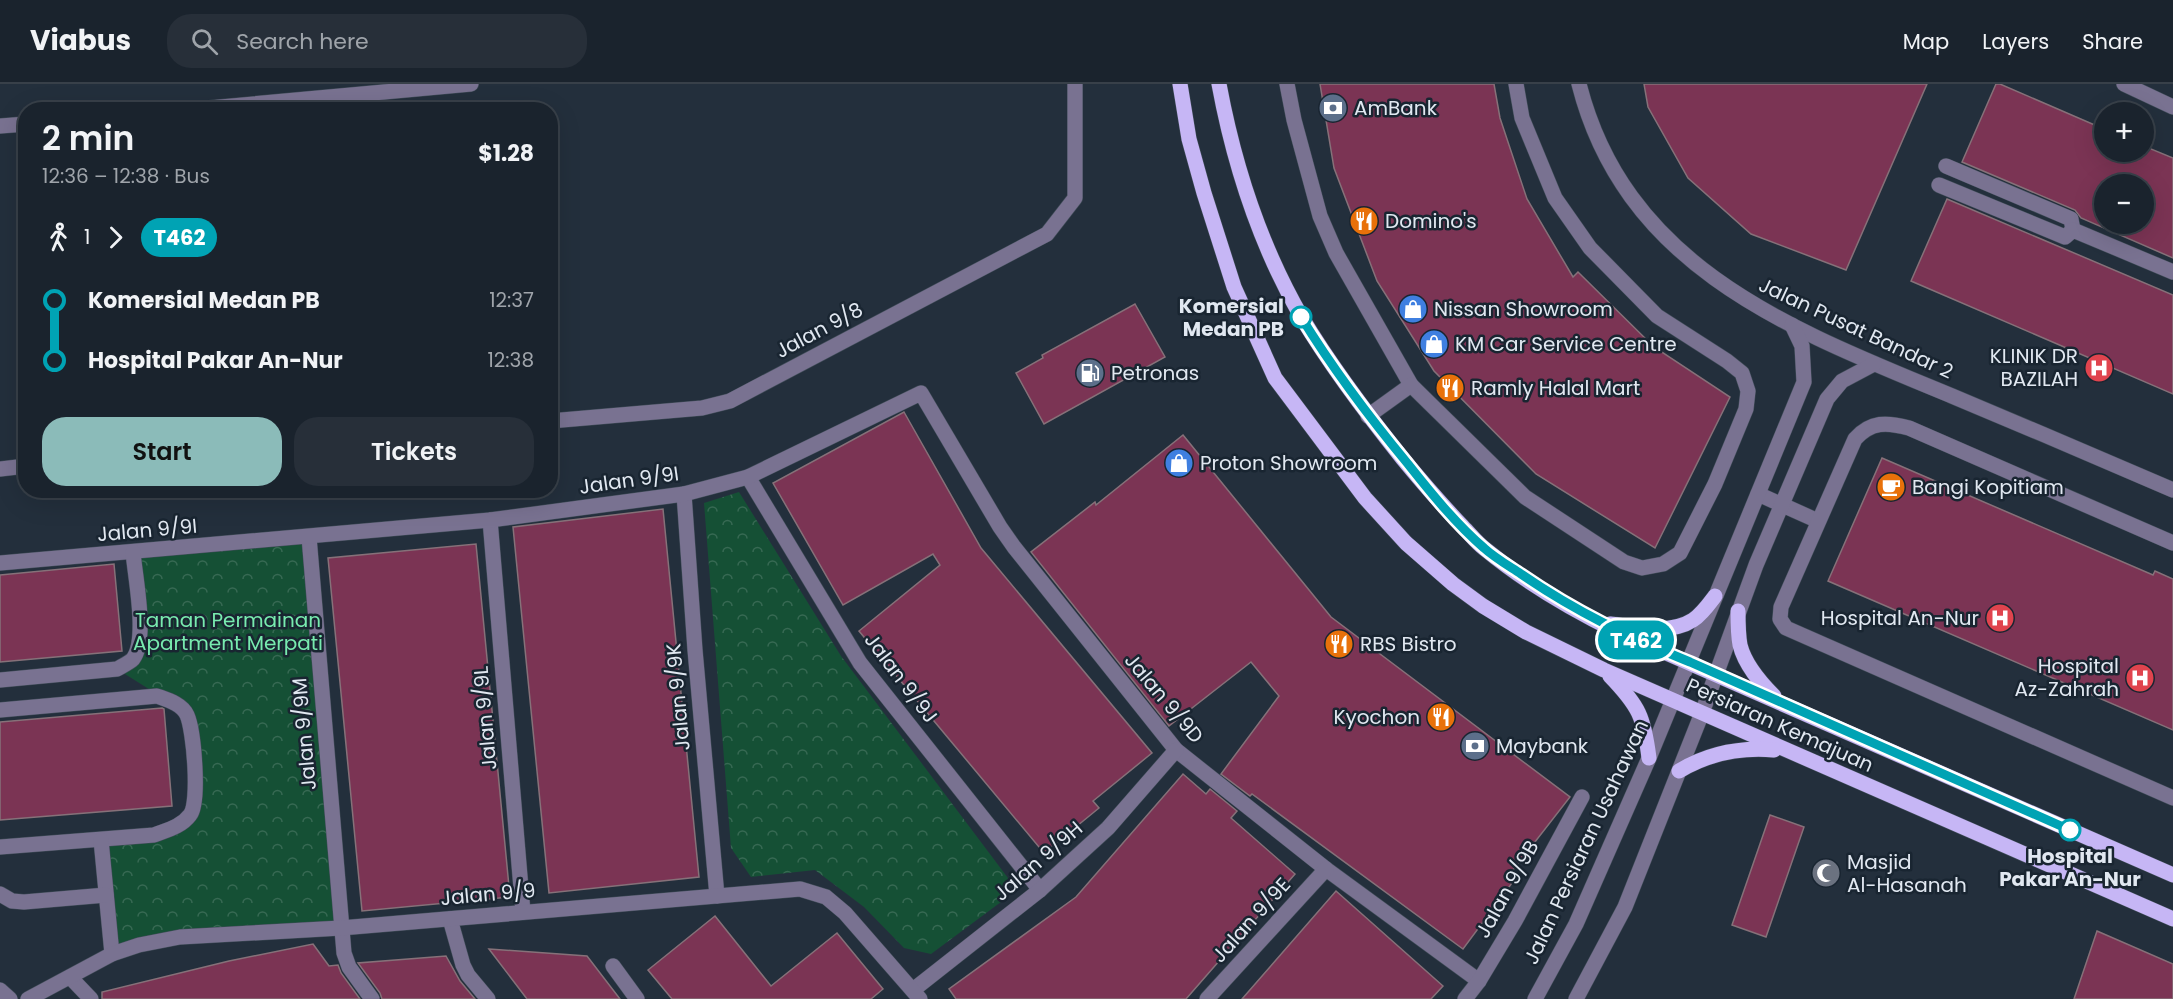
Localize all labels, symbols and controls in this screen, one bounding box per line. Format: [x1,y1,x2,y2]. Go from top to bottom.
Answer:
search box [167,14,587,68]
text: Viabus [30,21,131,60]
icon: search [188,25,221,58]
text: Search here [236,26,369,57]
text: Map [1903,27,1949,56]
text: Layers [1982,27,2049,56]
text: Share [2082,27,2143,56]
bank icon: AmBank [1317,92,1349,124]
place label: AmBank [1354,94,1438,122]
map controls [2094,102,2154,234]
button: + [2094,102,2154,162]
text: 2 min [42,115,134,162]
text: $1.28 [478,138,534,169]
text: 12:36 – 12:38 · Bus [42,162,210,190]
button: − [2094,174,2154,234]
restaurant icon: Domino's [1348,205,1380,237]
place label: Domino's [1385,207,1477,235]
icon: walk [42,221,75,254]
icon: forward [99,221,132,254]
text: 1 [84,223,90,251]
text: T462 [153,223,205,252]
street label: Jalan Pusat Bandar 2 [1754,271,1958,385]
text: Komersial Medan PB [88,285,320,316]
text: 12:37 [489,286,534,314]
place label: Komersial Medan PB [1179,292,1284,343]
shop icon: Nissan Showroom [1397,293,1429,325]
street label: Jalan 9/8 [770,295,868,365]
place label: Nissan Showroom [1434,295,1613,323]
marker: Komersial Medan PB [1290,306,1312,328]
shop icon: KM Car Service Centre [1418,328,1450,360]
place label: KM Car Service Centre [1455,330,1677,358]
place label: KLINIK DR BAZILAH [1990,342,2078,393]
text: Hospital Pakar An-Nur [88,345,343,376]
text: 12:38 [487,346,534,374]
hospital icon: KLINIK DR BAZILAH [2083,352,2115,384]
fuel station icon: Petronas [1074,357,1106,389]
place label: Petronas [1111,359,1199,387]
restaurant icon: Ramly Halal Mart [1434,372,1466,404]
place label: Ramly Halal Mart [1471,374,1640,402]
button: Start [42,417,282,486]
button: Tickets [294,417,534,486]
shop icon: Proton Showroom [1163,447,1195,479]
place label: Proton Showroom [1200,449,1377,477]
street label: Jalan 9/9I [577,459,681,501]
cafe icon: Bangi Kopitiam [1875,471,1907,503]
place label: Bangi Kopitiam [1912,473,2064,501]
street label: Jalan 9/9I [96,512,198,548]
hospital icon: Hospital An-Nur [1984,602,2016,634]
place label: Hospital An-Nur [1821,604,1979,632]
park label: Taman Permainan Apartment Merpati [133,606,323,657]
line badge: T462 [1594,620,1678,660]
text: T462 [1610,626,1662,655]
street label: Jalan 9/9J [858,627,944,729]
restaurant icon: RBS Bistro [1323,628,1355,660]
place label: RBS Bistro [1360,630,1457,658]
street label: Jalan 9/9K [659,642,697,752]
street label: Jalan 9/9D [1118,647,1210,749]
place label: Hospital Az-Zahrah [2014,652,2119,703]
hospital icon: Hospital Az-Zahrah [2124,662,2156,694]
street label: Jalan 9/9L [466,665,503,771]
street label: Persiaran Kemajuan [1682,671,1878,779]
street label: Jalan 9/9M [285,677,323,791]
restaurant icon: Kyochon [1425,701,1457,733]
place label: Kyochon [1333,703,1420,731]
street label: Jalan Persiaran Usahawan [1517,715,1655,969]
bank icon: Maybank [1459,730,1491,762]
place label: Maybank [1496,732,1589,760]
street label: Jalan 9/9H [988,815,1088,907]
marker: Hospital Pakar An-Nur [2059,819,2081,841]
street label: Jalan 9/9B [1469,835,1545,943]
place label: Hospital Pakar An-Nur [1999,842,2141,893]
place label: Masjid Al-Hasanah [1847,848,1967,899]
mosque icon: Masjid Al-Hasanah [1810,857,1842,889]
street label: Jalan 9/9E [1205,871,1297,969]
street label: Jalan 9/9 [439,876,537,912]

